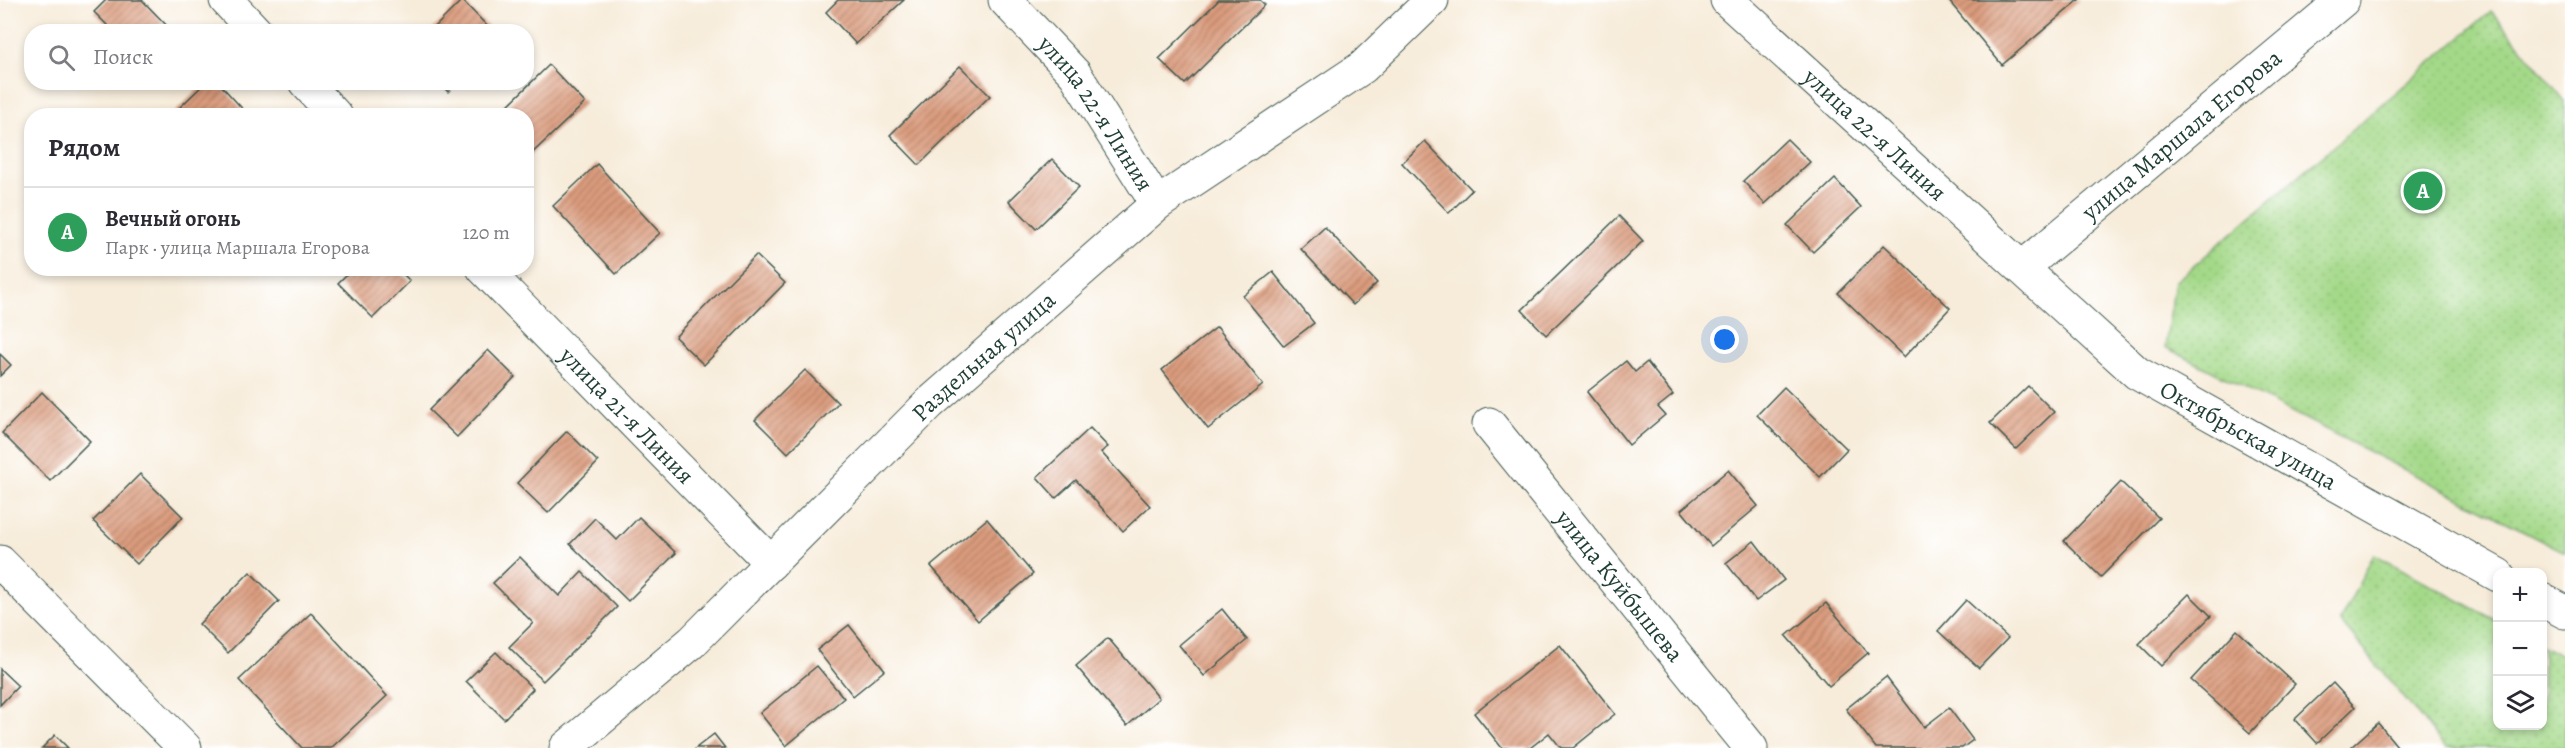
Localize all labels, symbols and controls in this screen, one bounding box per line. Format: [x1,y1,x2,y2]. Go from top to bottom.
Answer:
search box [24,24,534,90]
street label: улица 22-я Линия [1030,28,1161,197]
icon: search [45,41,78,74]
text: Поиск [93,42,153,72]
street label: улица Маршала Егорова [2074,42,2288,228]
street label: улица 22-я Линия [1796,61,1953,208]
text: Рядом [48,130,120,165]
pin: A [2404,168,2442,213]
text: Вечный огонь [105,204,240,234]
text: A [61,219,74,246]
text: 120 m [462,219,510,246]
text: Парк · улица Маршала Егорова [105,234,370,261]
street label: Раздельная улица [905,284,1062,428]
your location [1710,325,1739,354]
street label: улица 21-я Линия [552,339,701,491]
street label: Октябрьская улица [2154,373,2343,498]
street label: улица Куйбышева [1548,502,1691,669]
map controls [2493,568,2547,730]
button: + [2493,568,2547,622]
button: − [2493,622,2547,676]
button: layers [2493,676,2547,730]

